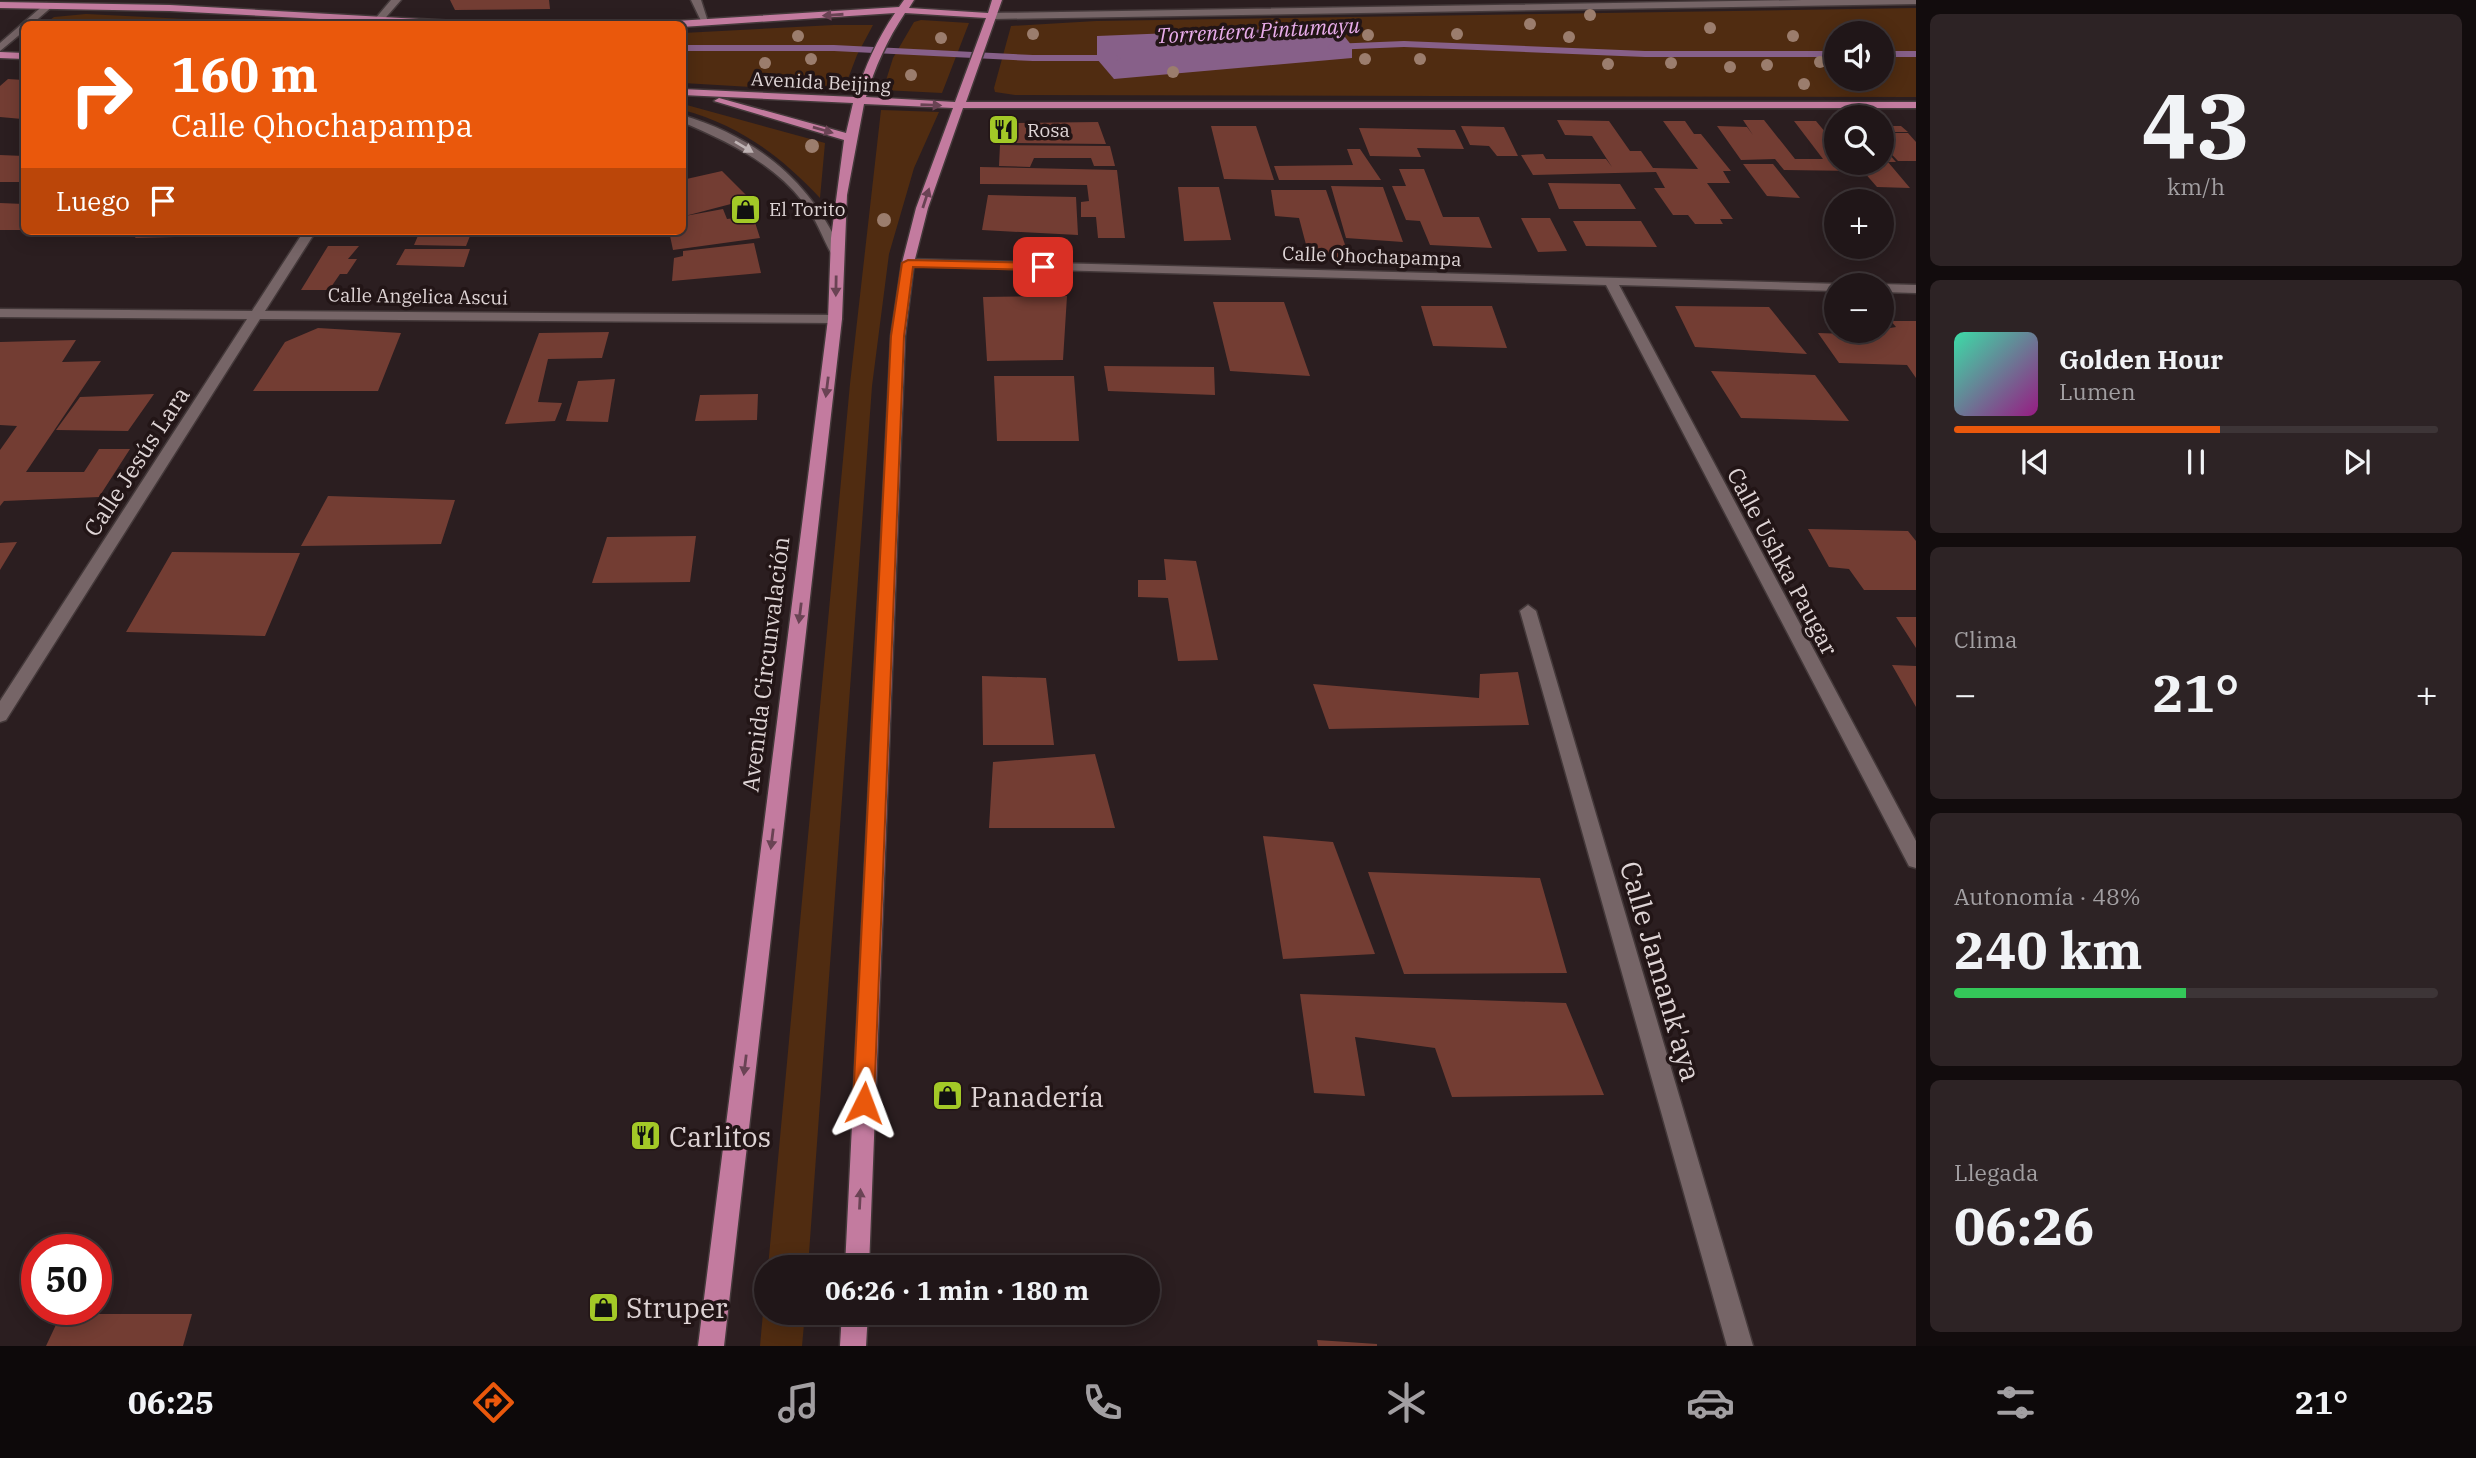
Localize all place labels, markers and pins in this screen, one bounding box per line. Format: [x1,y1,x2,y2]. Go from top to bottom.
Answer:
restaurant icon: Rosa [987,113,1021,147]
place label: Rosa [1027,118,1070,142]
shop icon: El Torito [729,192,763,226]
place label: El Torito [769,197,845,221]
pin [1013,237,1073,297]
place label: Panadería [970,1078,1104,1115]
shop icon: Panadería [930,1079,964,1113]
place label: Carlitos [669,1118,771,1155]
restaurant icon: Carlitos [629,1119,663,1153]
place label: Struper [626,1289,728,1326]
shop icon: Struper [586,1290,620,1324]

